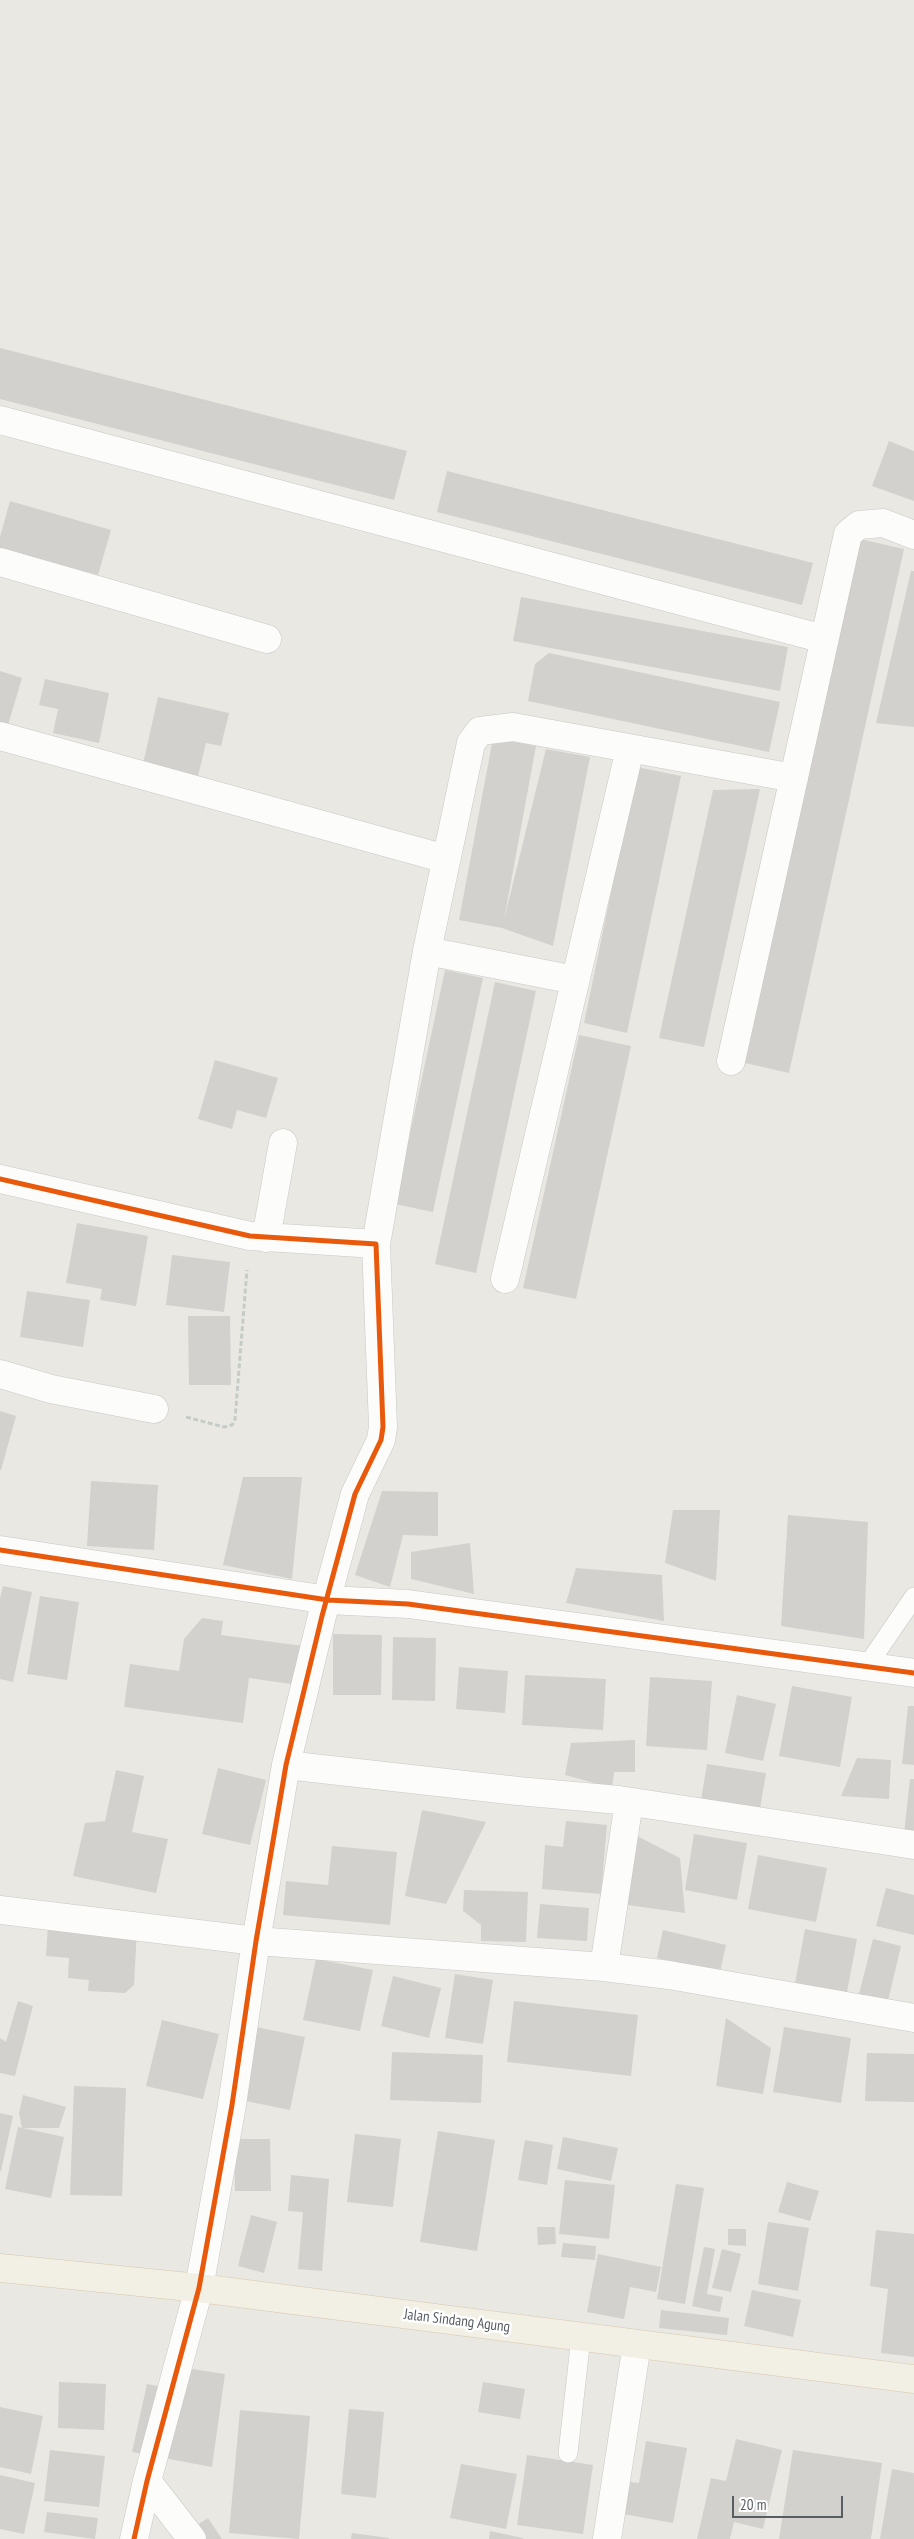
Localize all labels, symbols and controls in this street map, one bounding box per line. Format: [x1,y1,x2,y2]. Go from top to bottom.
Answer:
street label: Jalan Sindang Agung [403,2306,511,2336]
scale bar [734,2486,845,2518]
text: 20 m [740,2495,766,2514]

